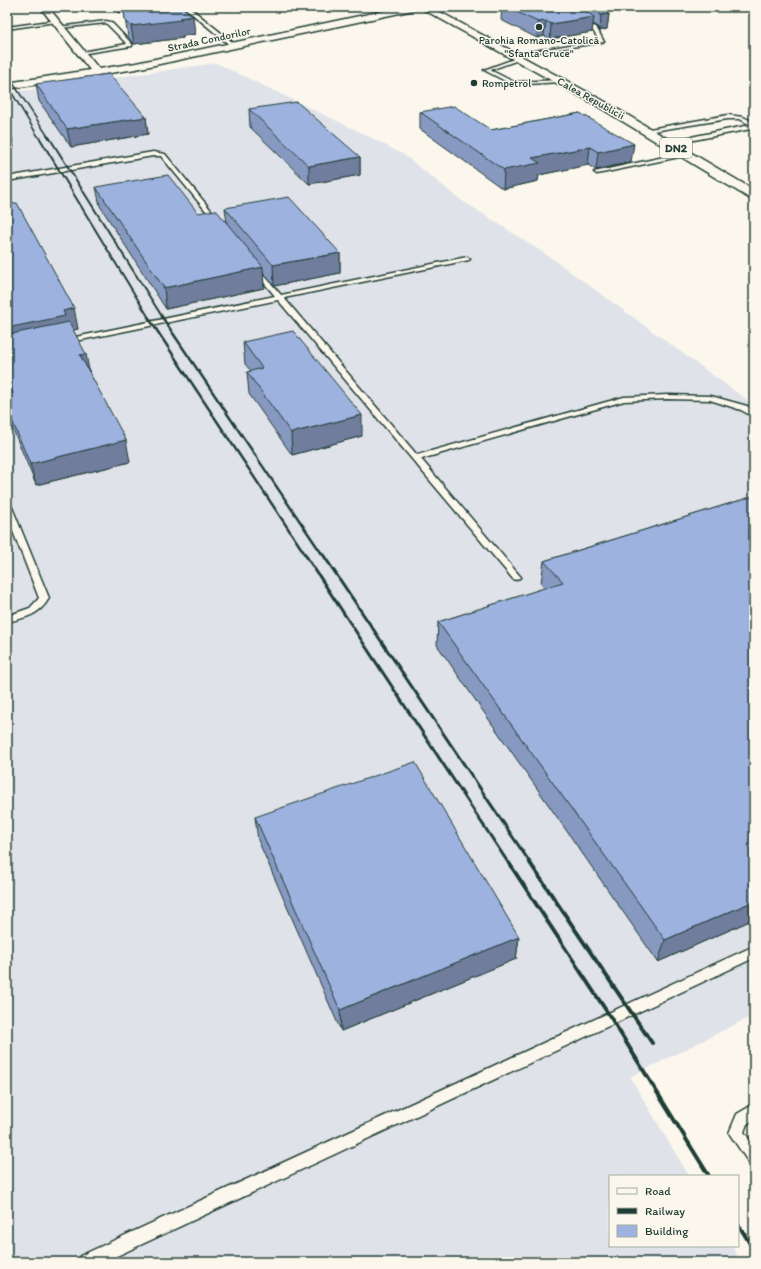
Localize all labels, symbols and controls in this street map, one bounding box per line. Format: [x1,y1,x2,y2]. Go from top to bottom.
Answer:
marker: Parohia Romano-Catolică "Sfanta Cruce" [534,22,544,32]
street label: Strada Condorilor [166,24,253,55]
place label: Parohia Romano-Catolică "Sfanta Cruce" [479,34,600,60]
street label: Calea Republicii [555,75,627,122]
place label: Rompetrol [482,77,531,90]
marker: Rompetrol [469,78,479,88]
road number: DN2 [660,138,692,158]
legend [609,1175,739,1247]
text: Road [645,1184,671,1198]
text: Railway [645,1204,685,1218]
text: Building [645,1224,689,1238]

